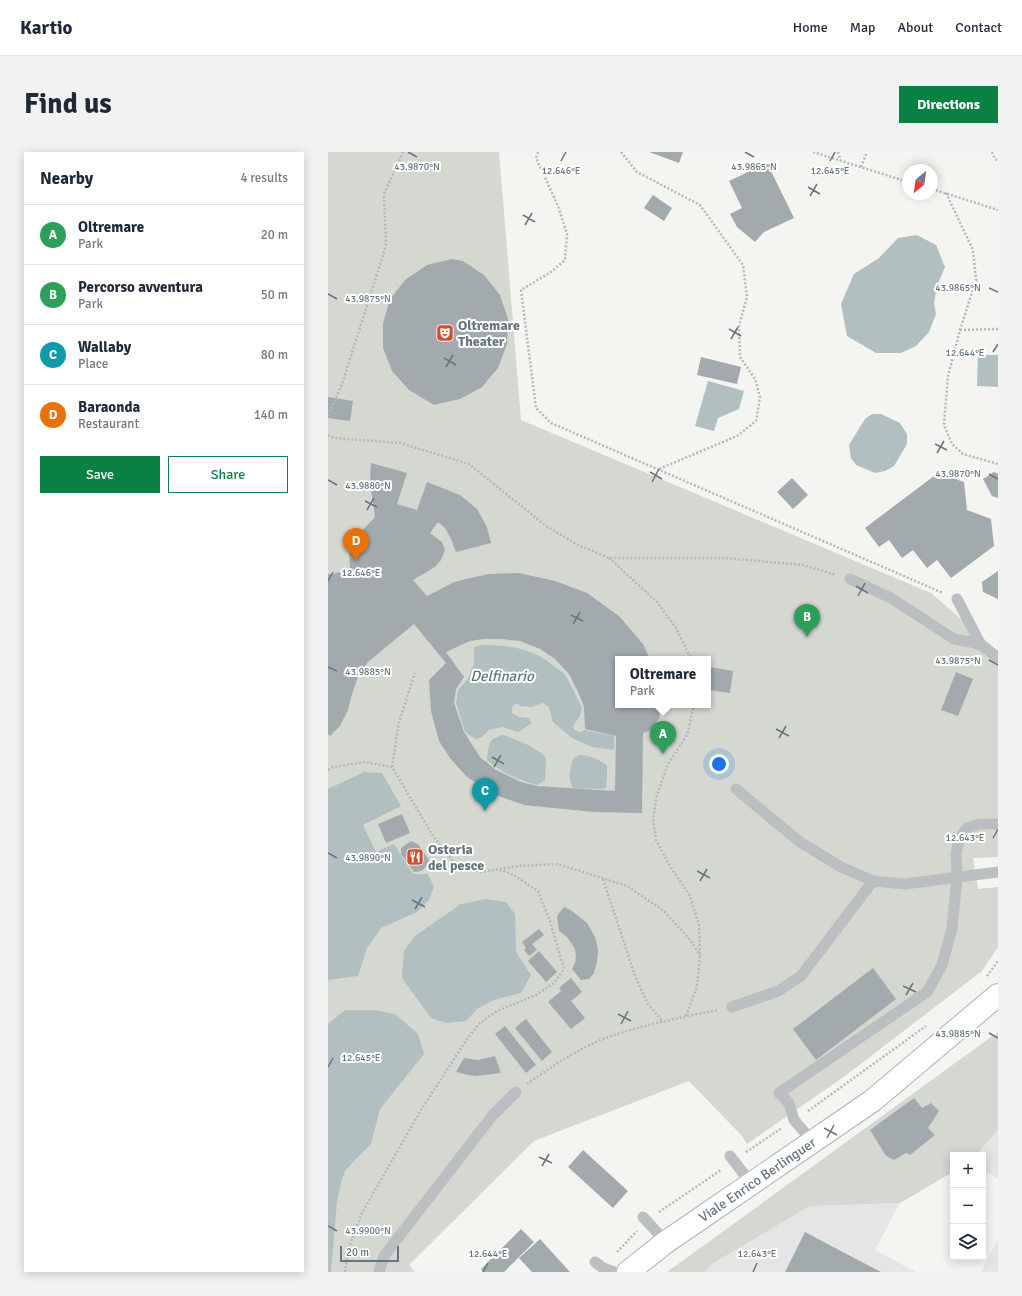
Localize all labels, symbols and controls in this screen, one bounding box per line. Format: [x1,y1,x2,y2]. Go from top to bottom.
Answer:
text: Kartio [20,16,73,40]
text: Home [793,19,828,36]
text: Map [850,19,875,36]
text: About [897,19,933,36]
text: Contact [955,19,1002,36]
button: Directions [899,86,998,123]
text: Find us [24,87,112,121]
text: 43.9870°N [394,161,440,173]
text: 43.9865°N [731,161,777,173]
north arrow [902,164,938,200]
text: 12.646°E [542,165,581,177]
text: 12.645°E [811,165,850,177]
text: Nearby [40,168,93,189]
text: 4 results [240,170,288,186]
text: Oltremare [78,218,144,236]
text: A [49,227,57,243]
text: 20 m [261,227,288,243]
text: Park [78,236,103,252]
text: Percorso avventura [78,278,203,296]
text: 43.9865°N [935,282,981,294]
text: B [49,287,57,303]
text: 50 m [261,287,288,303]
text: 43.9875°N [345,293,391,305]
text: Park [78,296,103,312]
place label: Oltremare Theater [458,317,520,350]
theatre icon: Oltremare Theater [435,323,455,343]
text: Wallaby [78,338,131,356]
text: C [49,347,57,363]
text: 80 m [261,347,288,363]
text: 12.644°E [946,347,985,359]
text: Place [78,356,108,372]
text: Baraonda [78,398,140,416]
text: D [49,407,57,423]
text: 140 m [254,407,288,423]
text: Restaurant [78,416,139,432]
button: Save [40,456,160,493]
button: Share [168,456,288,493]
text: 43.9870°N [935,468,981,480]
text: 43.9880°N [345,480,391,492]
pin: D [343,528,369,561]
text: 12.646°E [342,567,381,579]
pin: B [794,604,820,637]
text: 43.9875°N [935,655,981,667]
popup [615,656,711,708]
text: Oltremare [630,665,696,683]
text: 43.9885°N [345,666,391,678]
water label: Delfinario [470,667,535,685]
text: Park [630,683,655,699]
pin: A [650,721,676,754]
your location [709,754,729,774]
pin: C [472,778,498,811]
text: 12.643°E [946,832,985,844]
place label: Osteria del pesce [428,841,484,874]
restaurant icon: Osteria del pesce [405,847,425,867]
text: 43.9890°N [345,852,391,864]
text: 43.9885°N [935,1028,981,1040]
text: 12.645°E [342,1052,381,1064]
street label: Viale Enrico Berlinguer [696,1133,820,1226]
map controls [950,1152,986,1260]
button: + [950,1152,986,1188]
button: − [950,1188,986,1224]
button: layers [950,1224,986,1260]
text: 43.9900°N [345,1225,391,1237]
scale bar [340,1244,399,1263]
text: 20 m [346,1246,369,1259]
text: 12.644°E [469,1248,508,1260]
text: 12.643°E [738,1248,777,1260]

